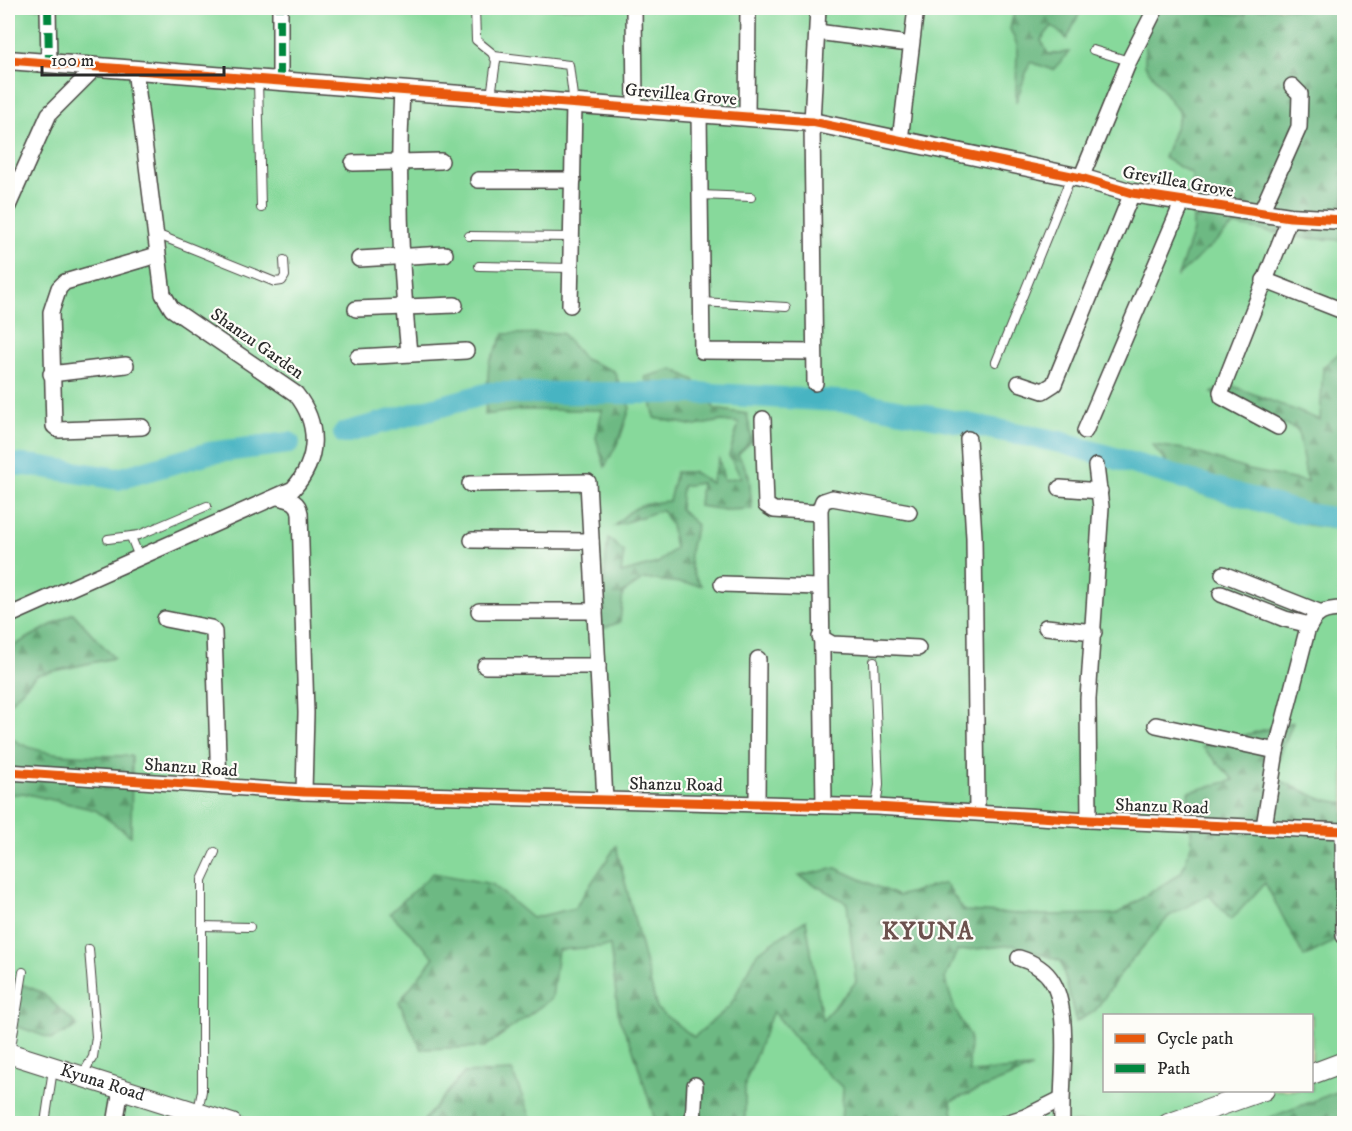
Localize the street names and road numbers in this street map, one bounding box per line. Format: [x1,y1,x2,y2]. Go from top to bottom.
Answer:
street label: Grevillea Grove [624,79,738,111]
street label: Grevillea Grove [1121,161,1235,203]
street label: Shanzu Garden [206,304,308,385]
street label: Shanzu Road [144,754,238,782]
street label: Shanzu Road [629,773,723,797]
street label: Shanzu Road [1115,794,1209,820]
street label: Kyuna Road [57,1059,147,1107]

